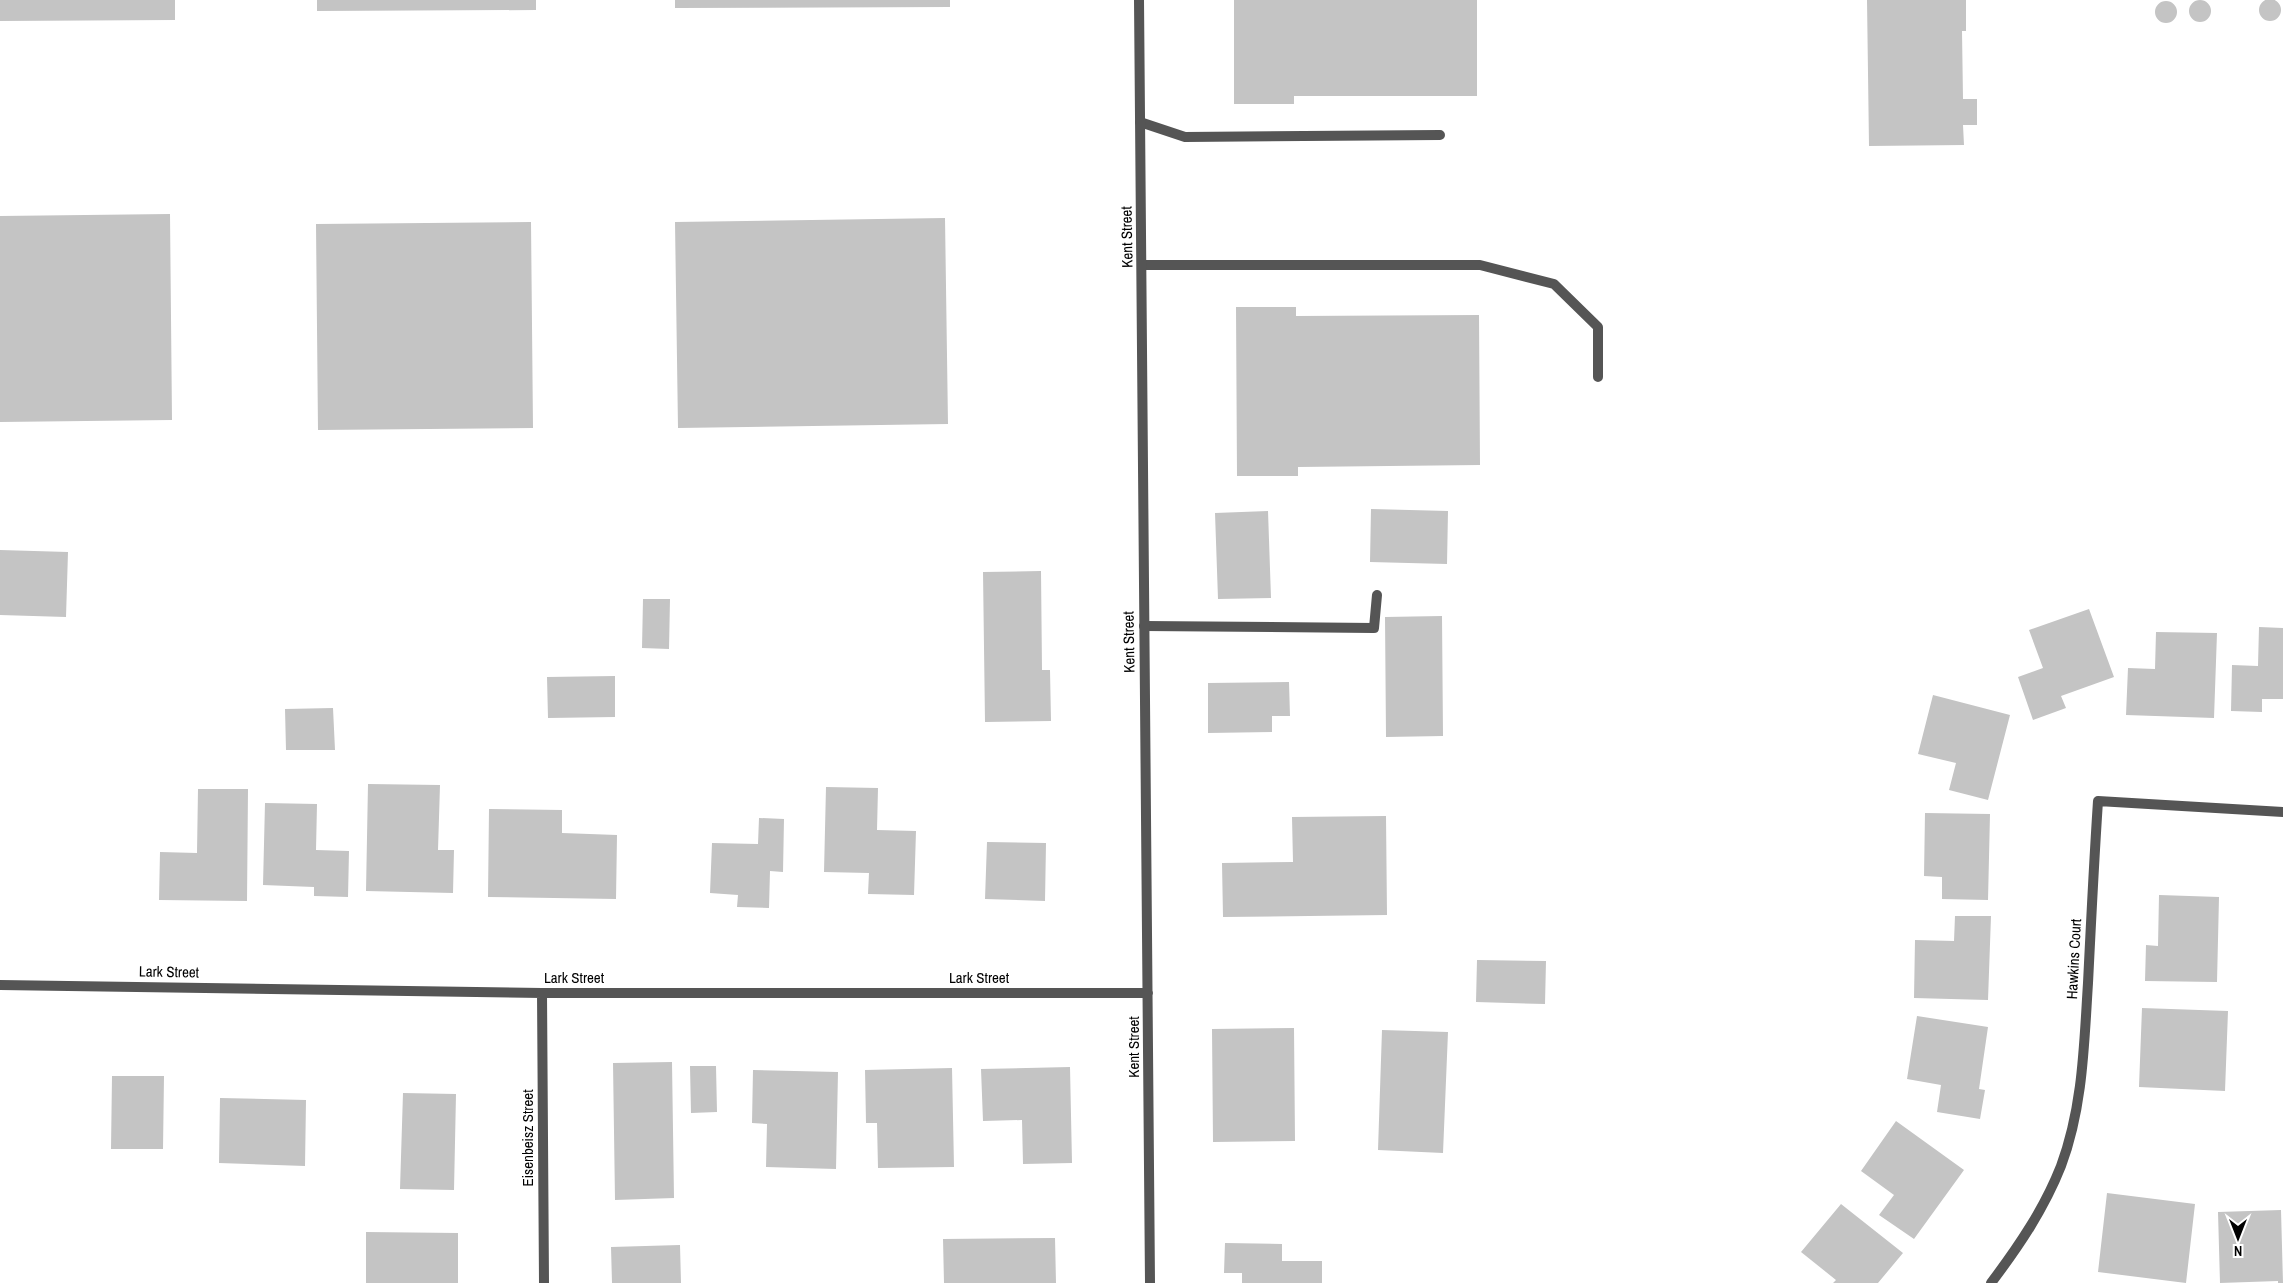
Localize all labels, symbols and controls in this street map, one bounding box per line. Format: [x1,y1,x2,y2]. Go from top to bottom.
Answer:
street label: Kent Street [1115,205,1138,268]
street label: Kent Street [1117,610,1140,673]
street label: Hawkins Court [2061,918,2086,1000]
street label: Lark Street [139,960,200,983]
street label: Lark Street [544,967,605,988]
street label: Lark Street [949,967,1010,988]
street label: Kent Street [1123,1016,1144,1078]
street label: Eisenbeisz Street [517,1089,538,1187]
north arrow [2213,1213,2263,1263]
text: N [2234,1242,2242,1260]

